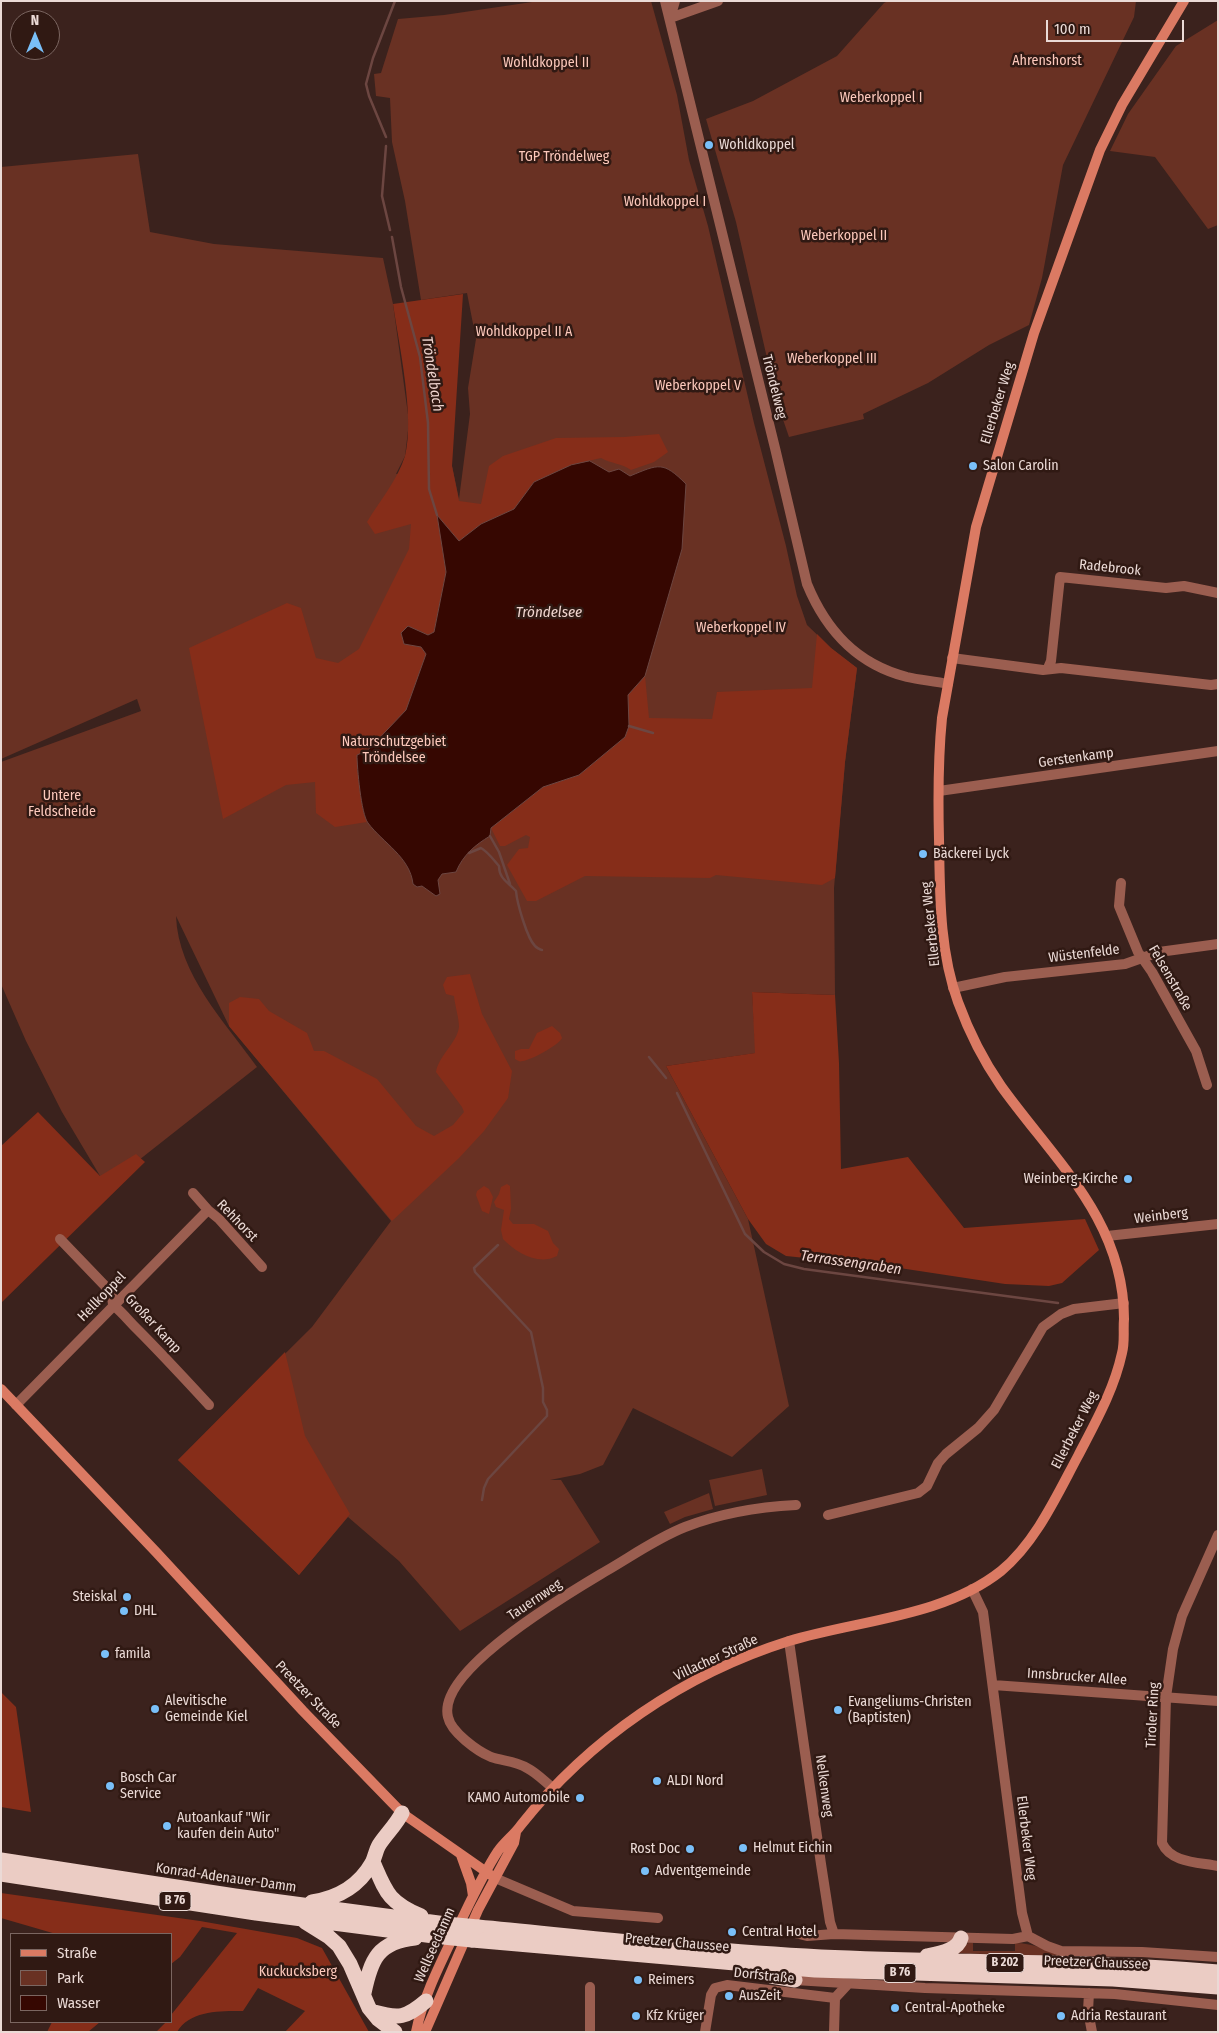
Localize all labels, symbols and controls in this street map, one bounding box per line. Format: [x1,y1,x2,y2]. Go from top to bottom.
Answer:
north arrow [10,10,60,60]
scale bar [1049,10,1186,42]
text: N [31,12,39,29]
text: 100 m [1054,20,1091,38]
park label: Ahrenshorst [1012,53,1082,69]
park label: Wohldkoppel II [503,55,589,71]
park label: Weberkoppel I [840,90,922,106]
place label: Wohldkoppel [719,137,794,153]
marker: Wohldkoppel [703,139,715,151]
park label: TGP Tröndelweg [519,149,609,165]
park label: Wohldkoppel I [624,194,706,210]
park label: Weberkoppel II [801,228,887,244]
park label: Wohldkoppel II A [476,324,572,340]
water label: Tröndelbach [417,335,447,413]
park label: Weberkoppel III [787,351,877,367]
street label: Tröndelweg [758,353,790,421]
street label: Ellerbeker Weg [977,360,1019,446]
park label: Weberkoppel V [655,378,741,394]
place label: Salon Carolin [983,458,1059,474]
marker: Salon Carolin [967,460,979,472]
street label: Radebrook [1078,556,1142,580]
water label: Tröndelsee [516,604,582,622]
park label: Weberkoppel IV [696,620,786,636]
park label: Naturschutzgebiet Tröndelsee [342,734,446,766]
street label: Gerstenkamp [1037,744,1115,772]
park label: Untere Feldscheide [28,788,96,820]
place label: Bäckerei Lyck [933,846,1009,862]
marker: Bäckerei Lyck [917,848,929,860]
street label: Ellerbeker Weg [918,881,944,967]
street label: Wüstenfelde [1048,941,1120,967]
street label: Felsenstraße [1145,942,1195,1014]
place label: Weinberg-Kirche [1023,1171,1118,1187]
marker: Weinberg-Kirche [1122,1173,1134,1185]
street label: Rehhorst [213,1197,261,1245]
street label: Weinberg [1133,1204,1189,1228]
water label: Terrassengraben [799,1247,903,1279]
street label: Hellkoppel [74,1269,130,1325]
street label: Großer Kamp [121,1291,185,1357]
street label: Ellerbeker Weg [1048,1388,1102,1472]
street label: Tauernweg [505,1576,565,1624]
place label: Steiskal [73,1589,117,1605]
marker: Steiskal [121,1591,133,1603]
place label: DHL [134,1603,157,1619]
marker: DHL [118,1605,130,1617]
street label: Villacher Straße [671,1631,761,1685]
place label: famila [115,1646,151,1662]
marker: famila [99,1648,111,1660]
street label: Preetzer Straße [271,1658,345,1732]
street label: Innsbrucker Allee [1027,1665,1127,1689]
street label: Tiroler Ring [1143,1682,1163,1748]
place label: Alevitische Gemeinde Kiel [165,1693,248,1725]
place label: Evangeliums-Christen (Baptisten) [848,1694,972,1726]
marker: Alevitische Gemeinde Kiel [149,1703,161,1715]
marker: Evangeliums-Christen (Baptisten) [832,1704,844,1716]
street label: Nelkenweg [811,1754,837,1818]
place label: Bosch Car Service [120,1770,176,1802]
place label: ALDI Nord [667,1773,724,1789]
marker: ALDI Nord [651,1775,663,1787]
marker: Bosch Car Service [104,1780,116,1792]
place label: KAMO Automobile [467,1790,570,1806]
marker: KAMO Automobile [574,1792,586,1804]
street label: Ellerbeker Weg [1012,1795,1040,1881]
place label: Autoankauf "Wir kaufen dein Auto" [177,1810,279,1842]
marker: Autoankauf "Wir kaufen dein Auto" [161,1820,173,1832]
place label: Helmut Eichin [753,1840,832,1856]
place label: Rost Doc [630,1841,680,1857]
marker: Helmut Eichin [737,1842,749,1854]
marker: Rost Doc [684,1843,696,1855]
street label: Konrad-Adenauer-Damm [155,1860,297,1896]
place label: Adventgemeinde [655,1863,751,1879]
marker: Adventgemeinde [639,1865,651,1877]
road number: B 76 [159,1892,191,1910]
street label: Wellseedamm [411,1905,459,1985]
place label: Central Hotel [742,1924,817,1940]
marker: Central Hotel [726,1926,738,1938]
street label: Preetzer Chaussee [624,1930,730,1956]
legend [10,1933,172,2023]
text: Straße [57,1944,97,1962]
street label: Preetzer Chaussee [1043,1953,1149,1973]
road number: B 202 [986,1954,1024,1972]
park label: Kuckucksberg [259,1964,337,1980]
street label: Dorfstraße [733,1964,795,1988]
road number: B 76 [884,1964,916,1982]
text: Park [57,1969,84,1987]
place label: Reimers [648,1972,694,1988]
marker: Reimers [632,1974,644,1986]
place label: AusZeit [739,1988,781,2004]
marker: AusZeit [723,1990,735,2002]
text: Wasser [57,1994,100,2012]
place label: Central-Apotheke [905,2000,1005,2016]
marker: Central-Apotheke [889,2002,901,2014]
place label: Kfz Krüger [646,2008,704,2024]
place label: Adria Restaurant [1071,2008,1167,2024]
marker: Kfz Krüger [630,2010,642,2022]
marker: Adria Restaurant [1055,2010,1067,2022]

